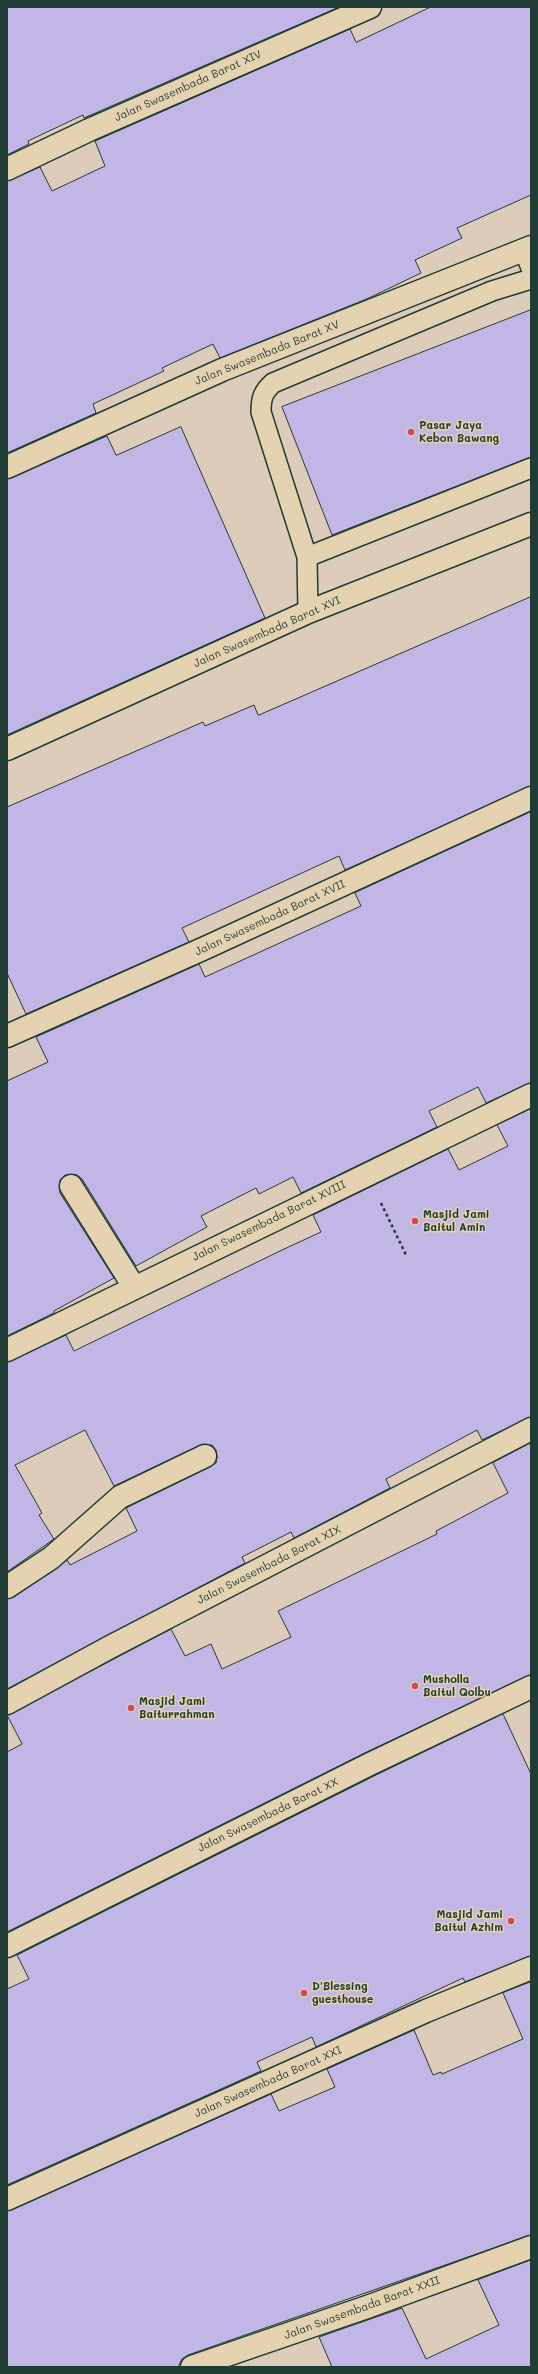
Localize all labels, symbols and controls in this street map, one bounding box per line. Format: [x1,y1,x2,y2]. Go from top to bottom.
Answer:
street label: Jalan Swasembada Barat XIV [112,48,264,124]
street label: Jalan Swasembada Barat XV [193,318,341,388]
place label: Pasar Jaya Kebon Bawang [419,419,499,445]
marker: Pasar Jaya Kebon Bawang [406,427,416,437]
street label: Jalan Swasembada Barat XVI [191,594,343,670]
street label: Jalan Swasembada Barat XVII [193,877,347,959]
street label: Jalan Swasembada Barat XVIII [190,1178,348,1264]
place label: Masjid Jami Baitul Amin [423,1208,489,1234]
marker: Masjid Jami Baitul Amin [410,1216,420,1226]
street label: Jalan Swasembada Barat XIX [195,1523,343,1607]
place label: Musholla Baitul Qolbu [423,1673,491,1699]
marker: Musholla Baitul Qolbu [410,1681,420,1691]
place label: Masjid Jami Baiturrahman [139,1695,214,1721]
marker: Masjid Jami Baiturrahman [126,1703,136,1713]
street label: Jalan Swasembada Barat XX [196,1775,340,1855]
place label: Masjid Jami Baitul Azhim [434,1908,503,1934]
marker: Masjid Jami Baitul Azhim [506,1916,516,1926]
place label: D'Blessing guesthouse [312,1980,373,2006]
marker: D'Blessing guesthouse [299,1988,309,1998]
street label: Jalan Swasembada Barat XXI [192,2043,344,2121]
street label: Jalan Swasembada Barat XXII [282,2274,442,2342]

